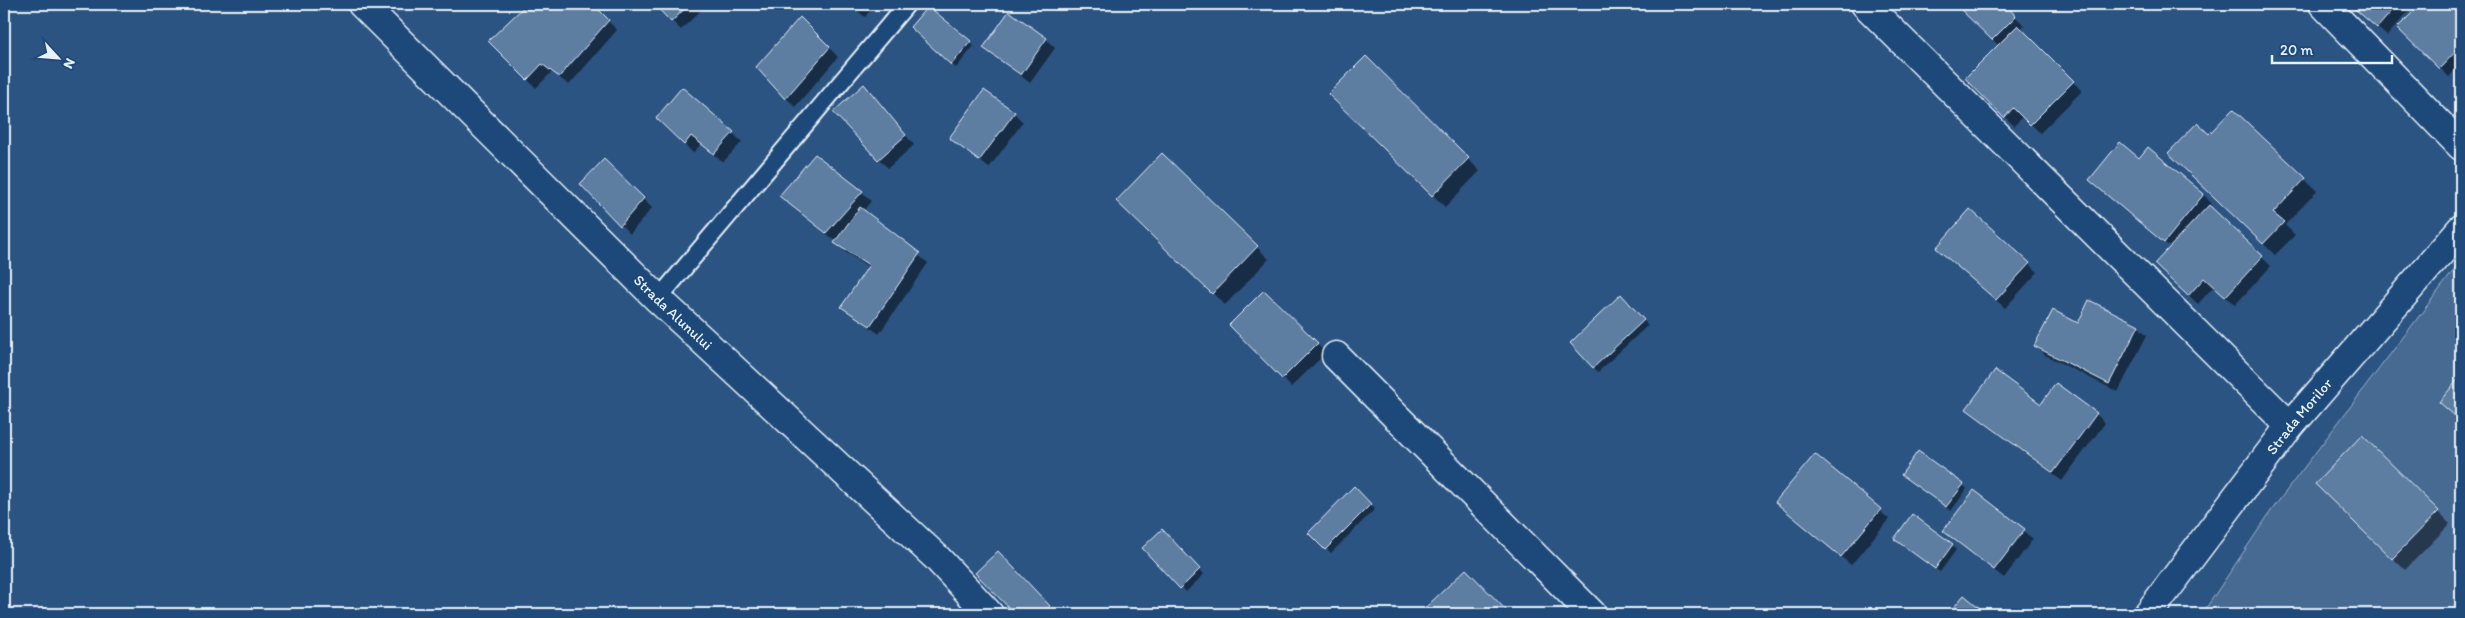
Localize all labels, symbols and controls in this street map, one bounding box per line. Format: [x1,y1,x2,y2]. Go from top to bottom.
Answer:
north arrow [32,32,82,82]
scale bar [2272,32,2392,64]
text: 20 m [2280,41,2314,59]
text: N [60,56,79,71]
street label: Strada Alunului [630,271,716,354]
street label: Strada Morilor [2263,375,2336,458]

